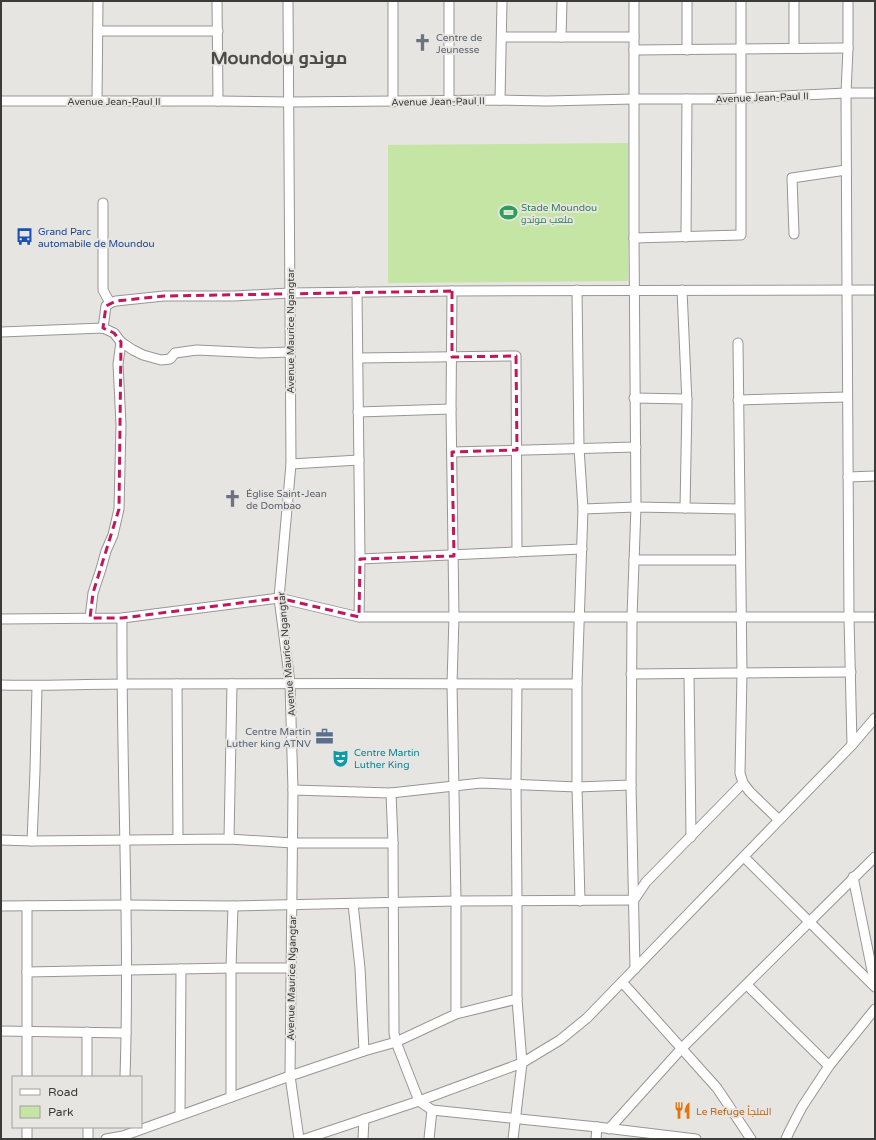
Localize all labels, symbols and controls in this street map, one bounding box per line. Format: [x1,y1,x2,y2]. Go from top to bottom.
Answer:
place label: Centre de Jeunesse [436,32,482,56]
church icon: Centre de Jeunesse [413,33,433,53]
district label: Moundou موندو [210,47,348,69]
street label: Avenue Jean-Paul II [715,90,809,106]
street label: Avenue Jean-Paul II [391,95,485,109]
street label: Avenue Jean-Paul II [67,96,161,108]
place label: Stade Moundou ملعب موندو [521,202,597,226]
sports icon: Stade Moundou ملعب موندو [498,203,518,223]
place label: Grand Parc automabile de Moundou [38,226,155,250]
bus stop icon: Grand Parc automabile de Moundou [15,227,35,247]
street label: Avenue Maurice Ngangtar [285,268,297,394]
place label: Église Saint-Jean de Dombao [246,488,327,512]
church icon: Église Saint-Jean de Dombao [223,489,243,509]
street label: Avenue Maurice Ngangtar [276,591,298,717]
place label: Centre Martin Luther king ATNV [226,726,311,750]
office icon: Centre Martin Luther king ATNV [314,727,334,747]
place label: Centre Martin Luther King [354,747,420,771]
theatre icon: Centre Martin Luther King [331,748,351,768]
street label: Avenue Maurice Ngangtar [285,915,299,1041]
legend [12,1076,142,1128]
text: Road [48,1085,78,1099]
restaurant icon: Le Refuge الملجأ [673,1101,693,1121]
text: Park [48,1105,74,1119]
place label: Le Refuge الملجأ [696,1105,772,1118]

